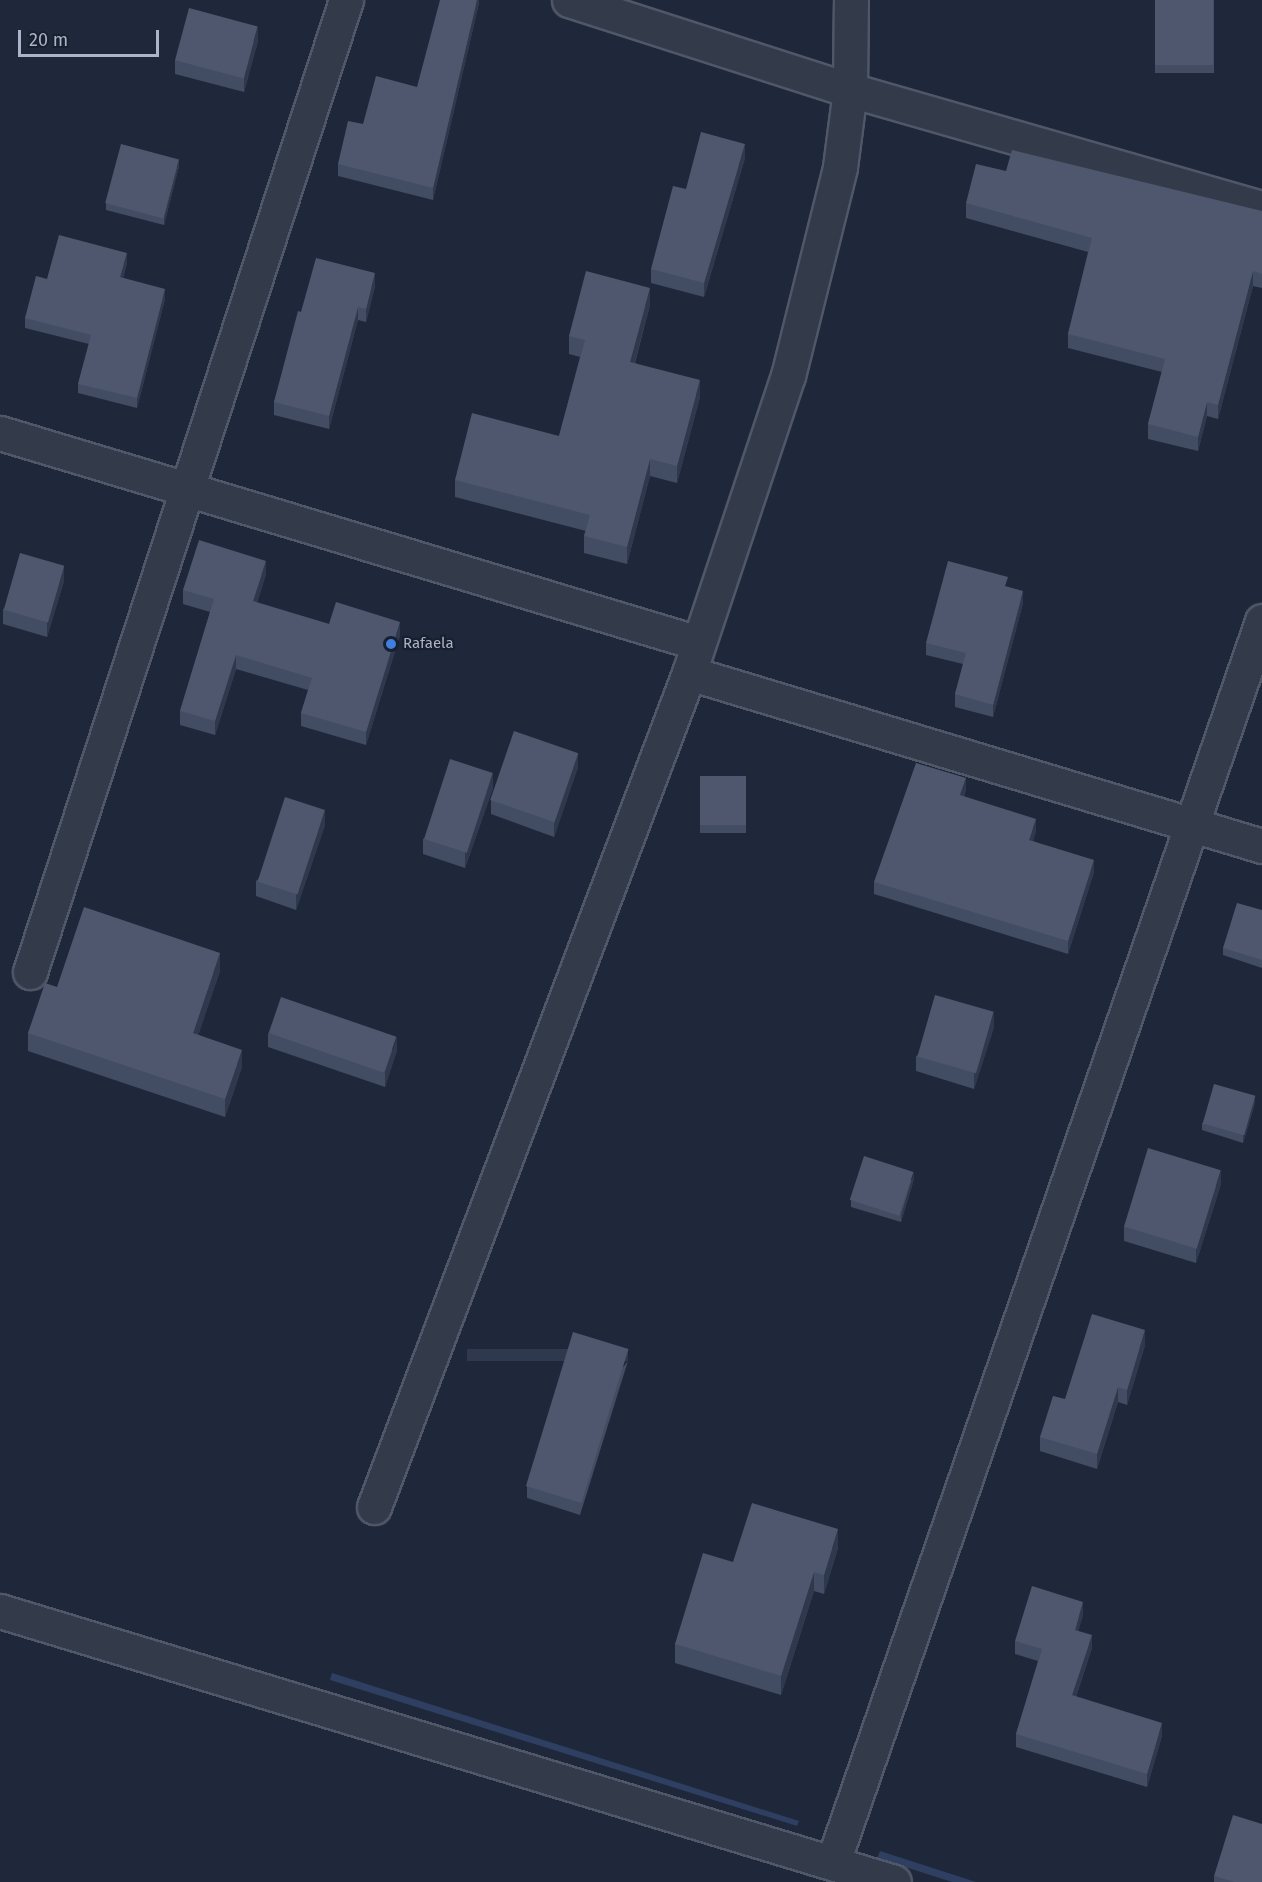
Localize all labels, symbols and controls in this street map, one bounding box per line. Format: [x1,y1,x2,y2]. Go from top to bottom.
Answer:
scale bar [21,18,162,56]
text: 20 m [29,29,68,51]
place label: Rafaela [403,635,454,653]
marker: Rafaela [384,637,398,651]

